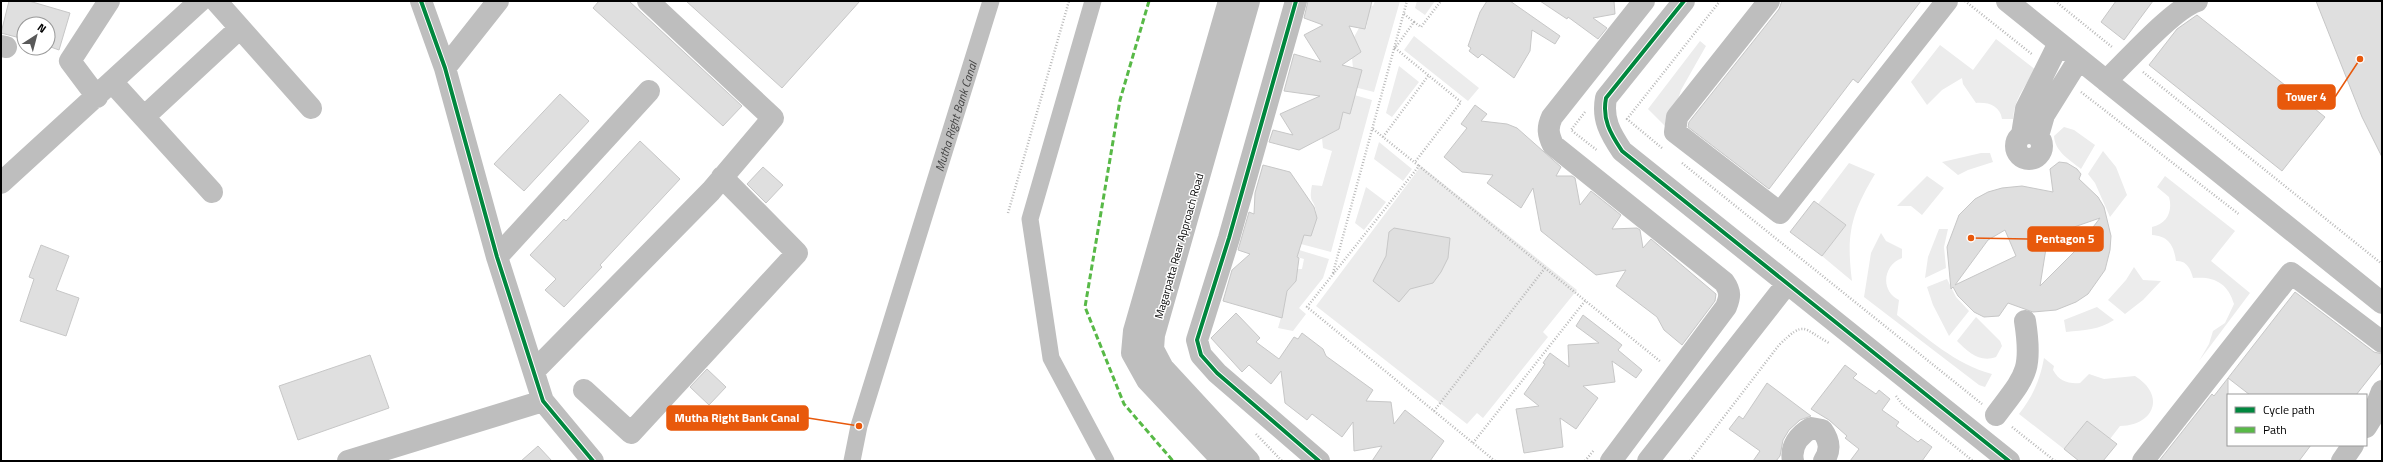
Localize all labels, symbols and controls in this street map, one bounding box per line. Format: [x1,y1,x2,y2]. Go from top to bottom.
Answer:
north arrow [16,16,56,56]
text: N [34,19,50,37]
water label: Mutha Right Bank Canal [929,57,982,174]
callout: Tower 4 [2278,85,2335,109]
text: Tower 4 [2285,87,2327,106]
street label: Magarpatta Rear Approach Road [1151,171,1208,321]
callout: Pentagon 5 [2028,227,2103,251]
text: Pentagon 5 [2035,229,2095,248]
legend [2227,394,2367,446]
text: Cycle path [2263,400,2315,419]
callout: Mutha Right Bank Canal [667,406,808,430]
text: Mutha Right Bank Canal [675,408,799,427]
text: Path [2263,420,2287,439]

